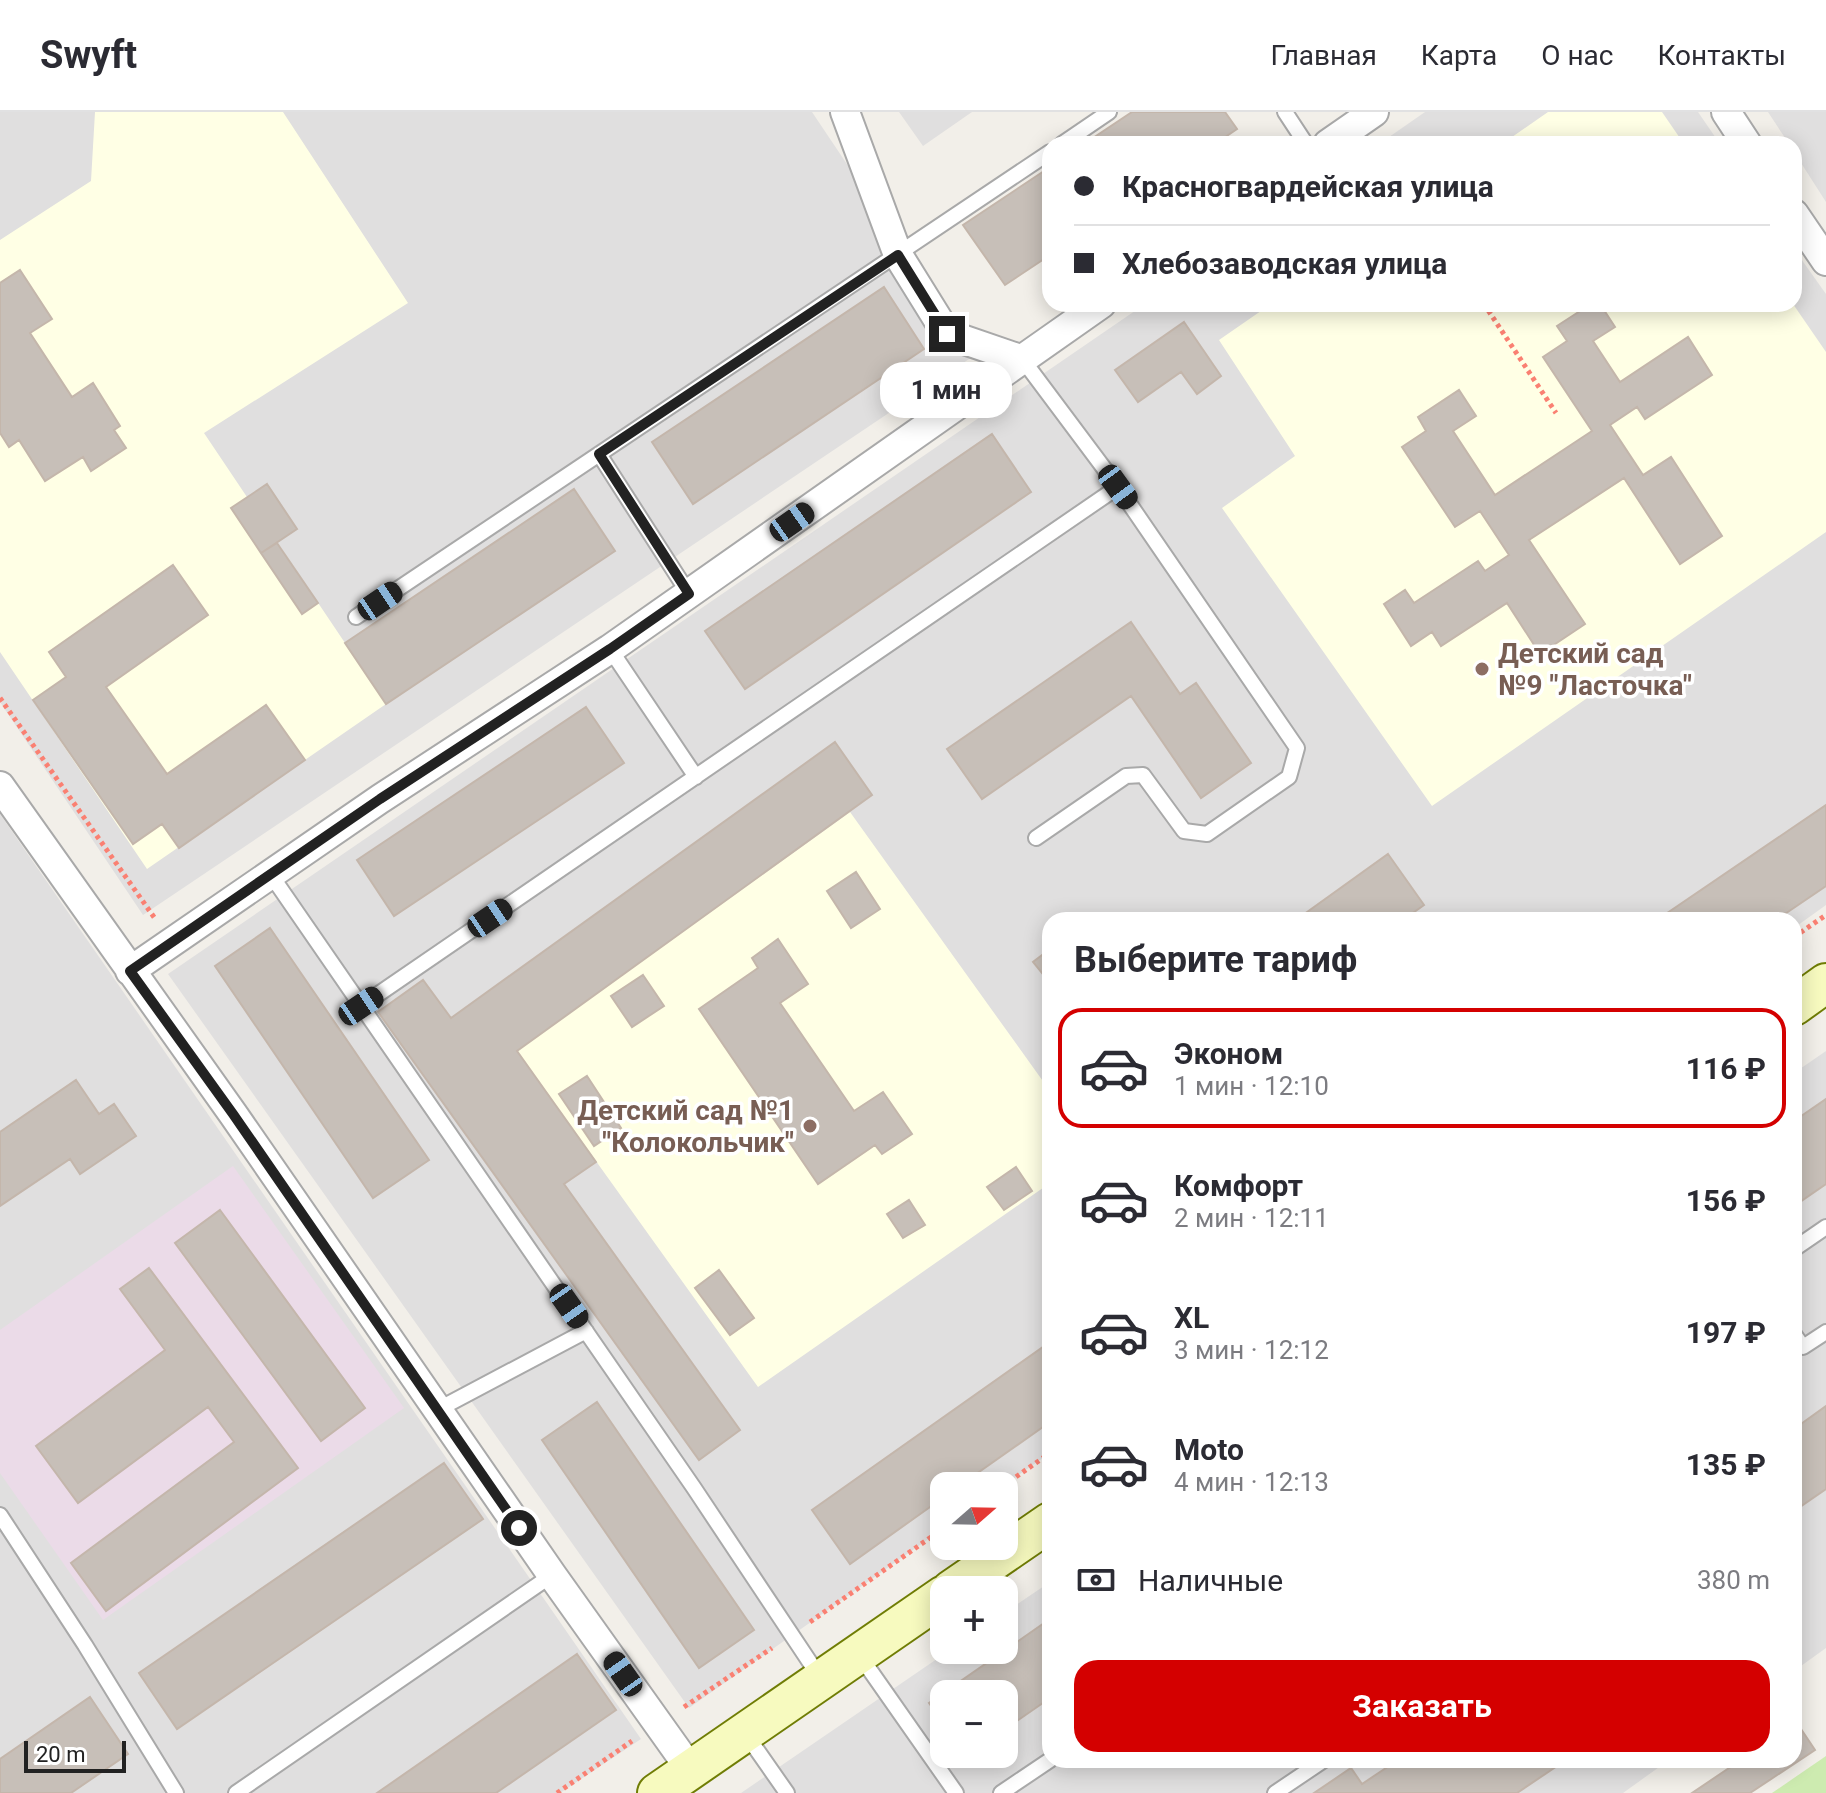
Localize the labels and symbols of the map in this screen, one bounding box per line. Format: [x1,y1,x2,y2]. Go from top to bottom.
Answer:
route end [929,316,965,352]
callout: 1 мин [881,362,1013,418]
car [1094,461,1142,513]
car [765,498,819,546]
car [353,578,407,624]
place label: Детский сад №9 "Ласточка" [1498,637,1692,702]
marker: Детский сад №9 "Ласточка" [1473,660,1491,678]
car [463,895,517,941]
car [334,983,388,1029]
place label: Детский сад №1 "Колокольчик" [577,1094,794,1159]
marker: Детский сад №1 "Колокольчик" [801,1117,819,1135]
car [545,1279,593,1333]
north arrow [930,1472,1018,1560]
route start [501,1510,537,1546]
car [599,1647,647,1701]
scale bar [24,1737,126,1773]

